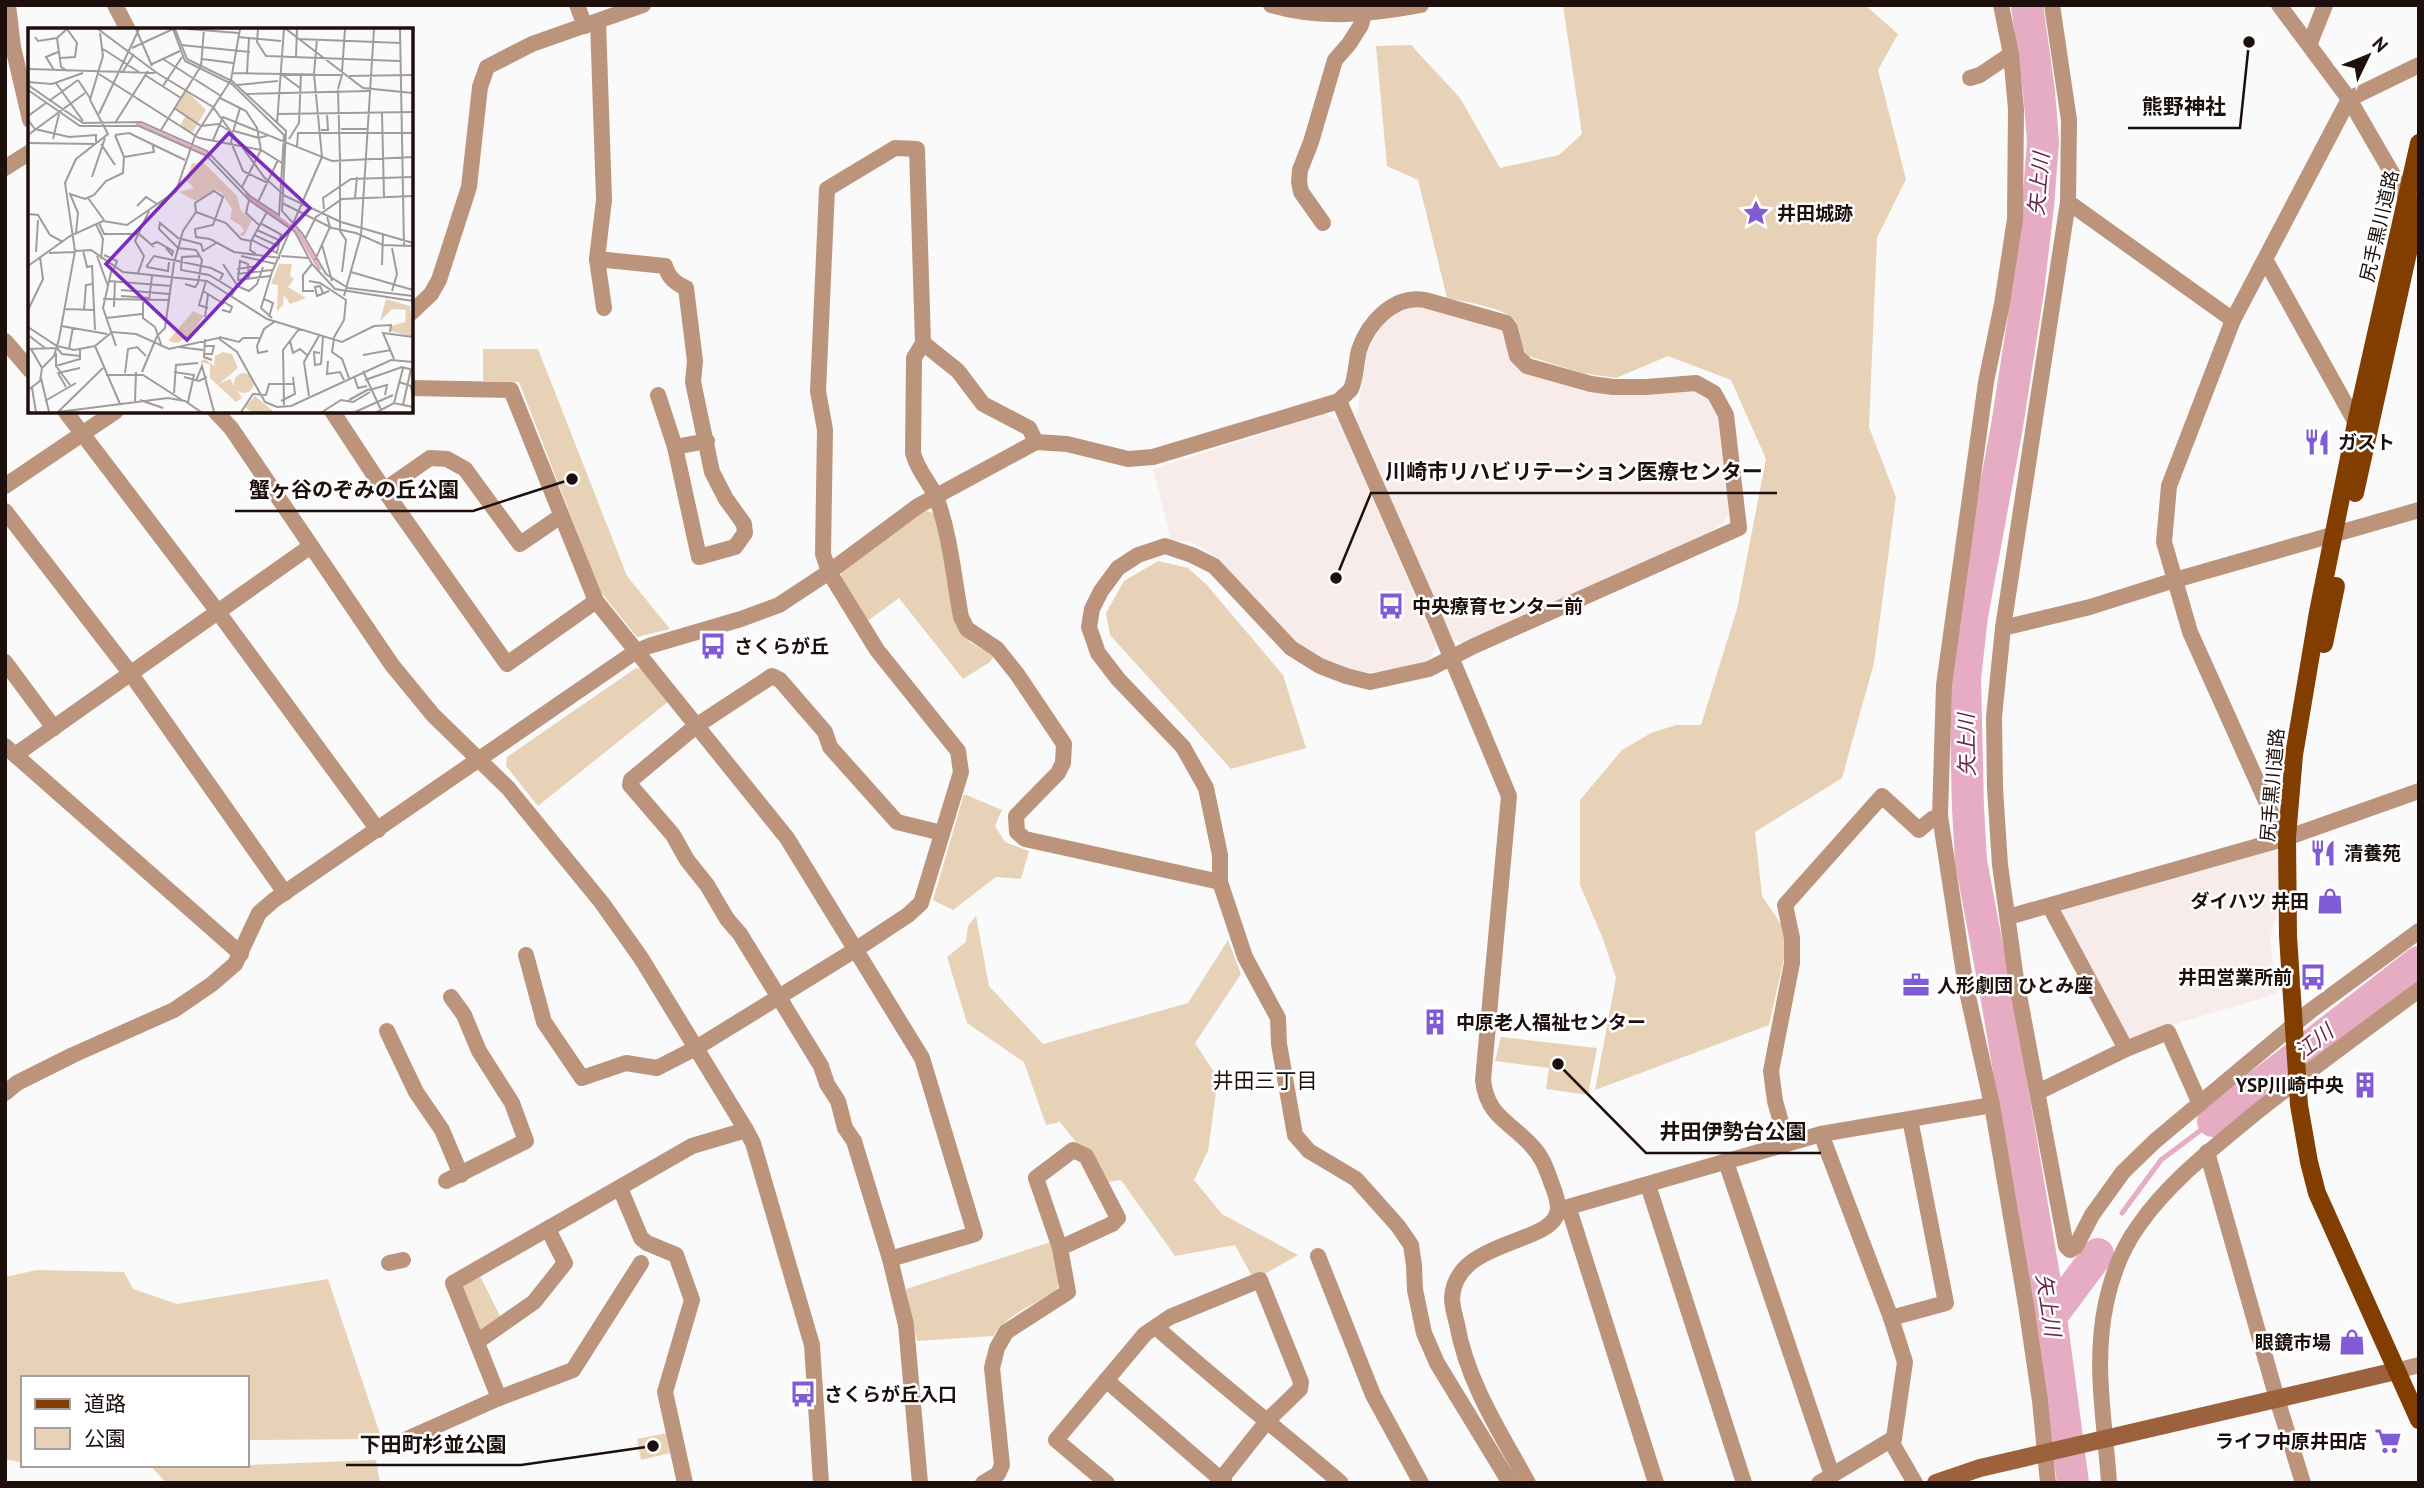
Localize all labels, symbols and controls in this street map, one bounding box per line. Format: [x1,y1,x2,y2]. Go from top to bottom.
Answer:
north arrow [2333,21,2403,91]
inset map [28,28,413,413]
text: N [2367,32,2393,57]
callout: 熊野神社 [2128,86,2240,128]
text: 熊野神社 [2142,93,2226,120]
water label: 矢上川 [2022,149,2055,217]
street label: 尻手黒川道路 [2354,168,2404,284]
place icon: 井田城跡 [1741,198,1771,228]
place label: 井田城跡 [1777,201,1853,225]
restaurant icon: ガスト [2302,427,2332,457]
place label: ガスト [2338,430,2395,454]
callout: 川崎市リハビリテーション医療センター [1371,451,1777,493]
text: 川崎市リハビリテーション医療センター [1385,458,1763,485]
callout: 蟹ヶ谷のぞみの丘公園 [235,469,473,511]
text: 蟹ヶ谷のぞみの丘公園 [249,476,459,503]
bus stop icon: 中央療育センター前 [1376,591,1406,621]
place label: 中央療育センター前 [1412,594,1583,618]
bus stop icon: さくらが丘 [698,631,728,661]
place label: さくらが丘 [734,634,829,658]
water label: 矢上川 [1952,711,1981,777]
street label: 尻手黒川道路 [2255,727,2289,843]
restaurant icon: 清養苑 [2308,838,2338,868]
place label: 清養苑 [2344,841,2401,865]
shop icon: ダイハツ 井田 [2315,886,2345,916]
place label: ダイハツ 井田 [2191,889,2309,913]
bus stop icon: 井田営業所前 [2298,962,2328,992]
place label: 井田営業所前 [2178,965,2292,989]
office icon: 人形劇団 ひとみ座 [1901,970,1931,1000]
place label: 人形劇団 ひとみ座 [1937,973,2093,997]
building icon: 中原老人福祉センター [1420,1007,1450,1037]
place label: 中原老人福祉センター [1456,1010,1646,1034]
water label: 江川 [2289,1017,2340,1065]
district label: 井田三丁目 [1213,1067,1318,1094]
building icon: YSP川崎中央 [2350,1070,2380,1100]
place label: YSP川崎中央 [2235,1073,2344,1097]
callout: 井田伊勢台公園 [1646,1111,1821,1153]
text: 井田伊勢台公園 [1660,1118,1807,1145]
water label: 矢上川 [2030,1272,2067,1340]
shop icon: 眼鏡市場 [2337,1327,2367,1357]
place label: 眼鏡市場 [2255,1330,2331,1354]
legend [21,1376,248,1467]
bus stop icon: さくらが丘入口 [788,1379,818,1409]
place label: さくらが丘入口 [824,1382,957,1406]
text: 道路 [84,1390,126,1417]
callout: 下田町杉並公園 [346,1423,521,1465]
text: 公園 [84,1425,126,1452]
supermarket icon: ライフ中原井田店 [2373,1426,2403,1456]
place label: ライフ中原井田店 [2215,1429,2367,1453]
text: 下田町杉並公園 [360,1431,507,1458]

